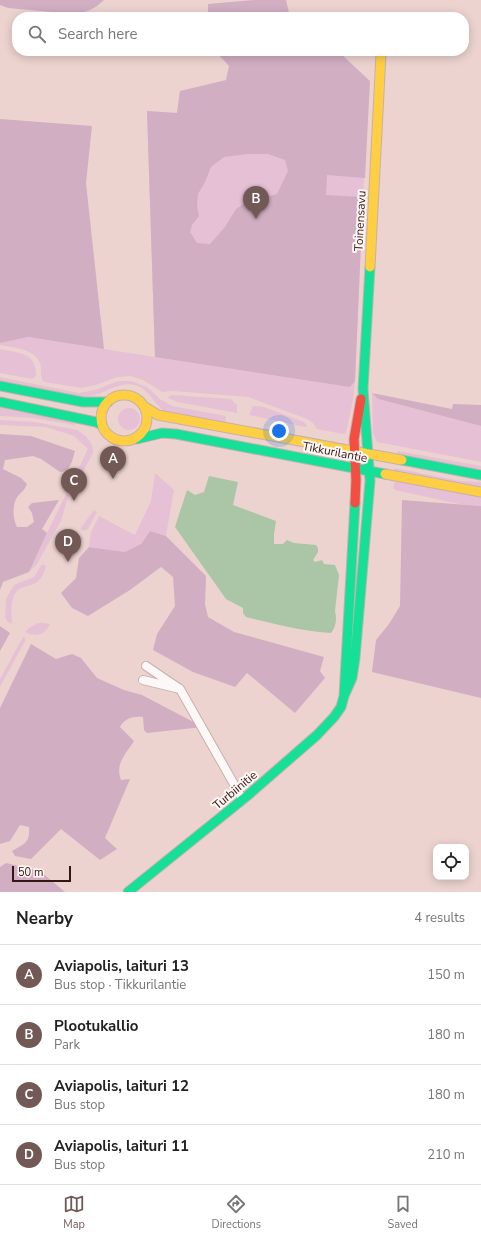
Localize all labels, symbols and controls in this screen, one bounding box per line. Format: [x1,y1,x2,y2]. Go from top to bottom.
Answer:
search box [12,12,469,56]
icon: search [26,23,48,45]
text: Search here [58,24,138,44]
pin: B [243,186,269,219]
street label: Toinensavu [350,190,370,252]
your location [269,421,289,441]
street label: Tikkurilantie [301,438,369,466]
pin: A [100,446,126,479]
pin: C [61,468,87,501]
pin: D [55,529,81,562]
street label: Turbiinitie [210,767,260,813]
map controls [433,844,469,880]
button: locate [433,844,469,880]
scale bar [12,864,71,883]
text: 50 m [18,865,43,880]
text: Nearby [16,907,73,930]
text: 4 results [414,909,465,927]
text: Aviapolis, laituri 13 [54,956,189,976]
text: A [24,966,34,984]
text: 150 m [427,966,465,984]
text: Bus stop · Tikkurilantie [54,976,186,994]
text: Plootukallio [54,1016,138,1036]
text: B [25,1026,33,1044]
text: 180 m [427,1026,465,1044]
text: Park [54,1036,80,1054]
text: Aviapolis, laituri 12 [54,1076,189,1096]
text: C [25,1086,33,1104]
text: 180 m [427,1086,465,1104]
text: Bus stop [54,1096,105,1114]
text: Aviapolis, laituri 11 [54,1136,189,1156]
text: D [24,1146,34,1164]
text: 210 m [427,1146,465,1164]
text: Bus stop [54,1156,105,1174]
tab: Map [63,1193,85,1232]
tab: Directions [211,1193,261,1232]
tab: Saved [387,1193,418,1232]

